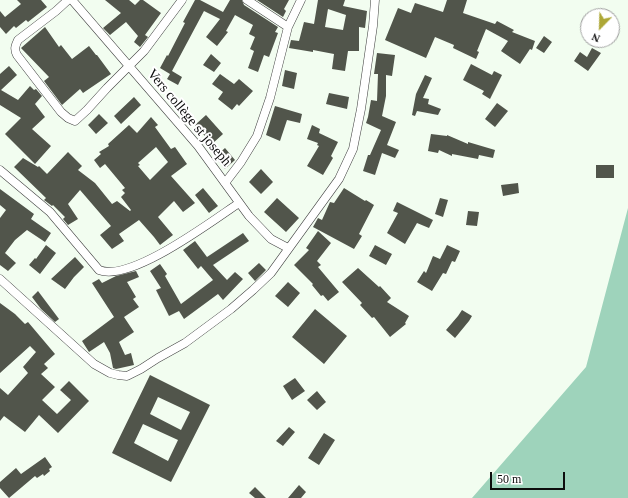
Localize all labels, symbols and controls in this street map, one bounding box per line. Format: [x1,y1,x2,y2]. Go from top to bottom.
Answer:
north arrow [580,8,620,48]
text: N [590,31,602,45]
street label: Vers collège st joseph [143,66,235,170]
scale bar [492,464,567,490]
text: 50 m [497,472,521,486]

